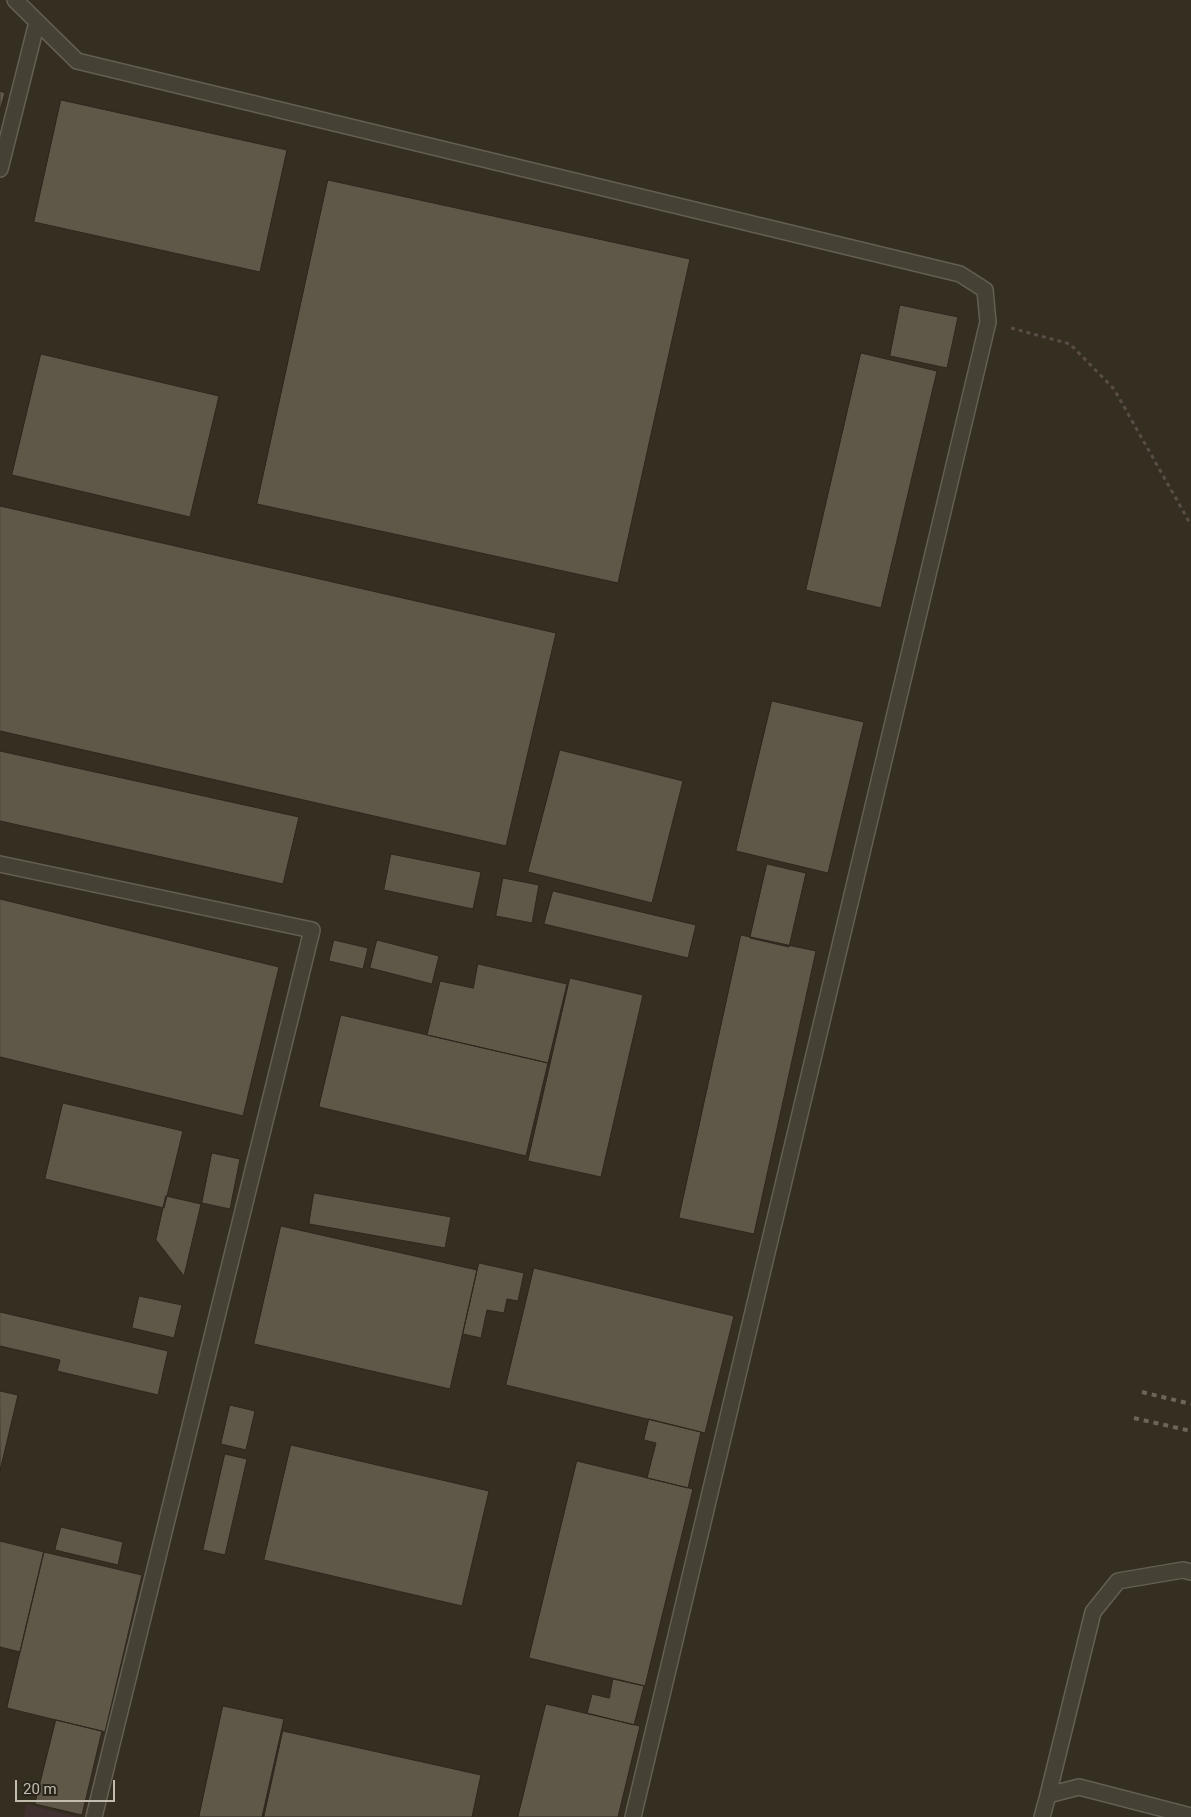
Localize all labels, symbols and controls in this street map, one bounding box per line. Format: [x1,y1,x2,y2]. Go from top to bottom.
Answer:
scale bar [18,1770,118,1802]
text: 20 m [23,1780,57,1798]

